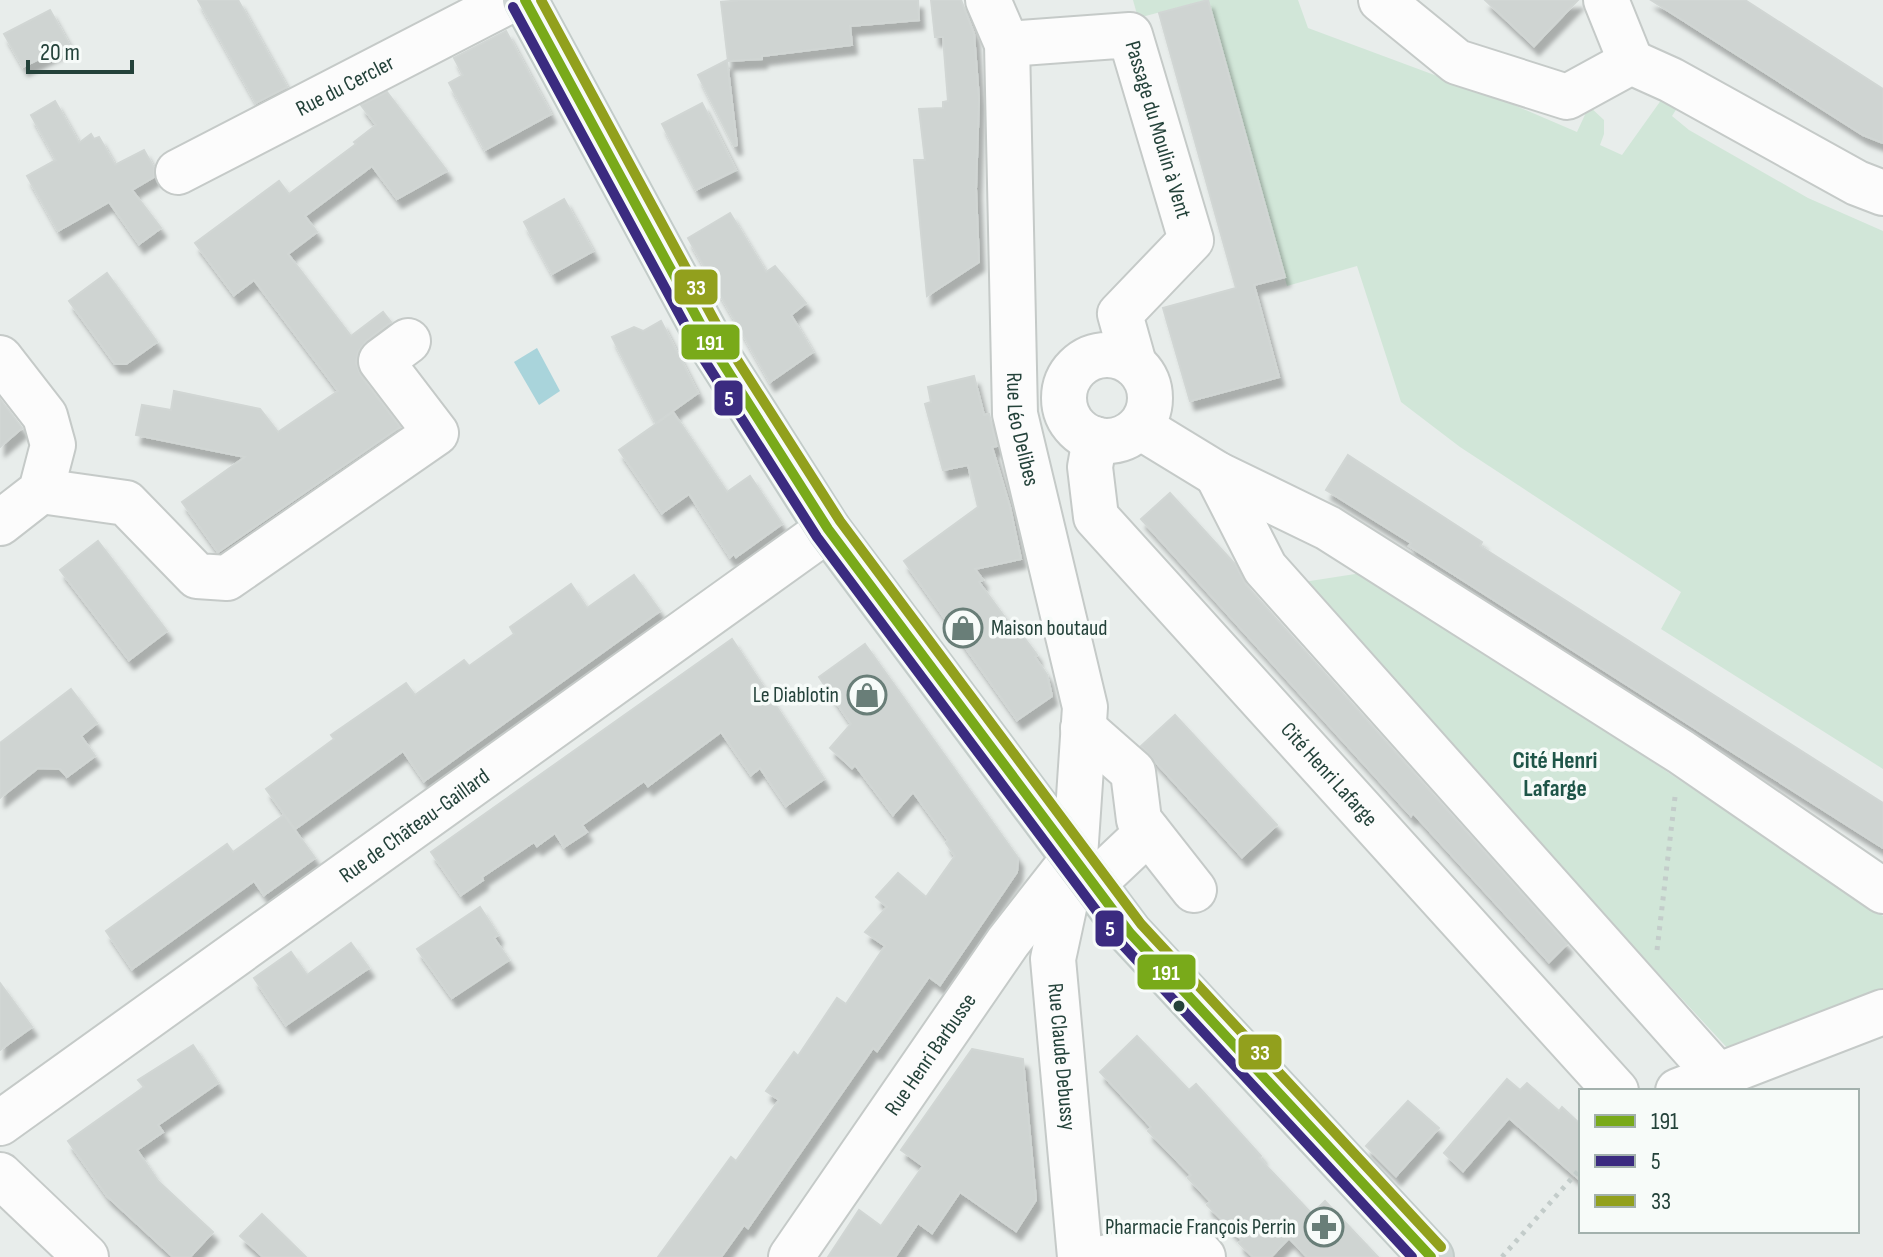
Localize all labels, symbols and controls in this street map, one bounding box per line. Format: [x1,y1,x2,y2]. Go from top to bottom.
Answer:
scale bar [28,24,132,74]
text: 20 m [40,38,80,67]
street label: Passage du Moulin à Vent [1119,38,1197,222]
street label: Rue du Cercler [291,49,399,122]
line badge: 33 [673,268,719,306]
text: 33 [686,275,706,302]
line badge: 191 [680,323,741,361]
text: 191 [696,330,724,357]
street label: Rue Léo Delibes [1001,372,1045,489]
line badge: 5 [713,379,744,417]
text: 5 [724,386,734,413]
shop icon: Maison boutaud [942,607,984,649]
place label: Maison boutaud [991,615,1107,642]
shop icon: Le Diablotin [846,674,888,716]
place label: Le Diablotin [753,682,839,709]
street label: Cité Henri Lafarge [1275,716,1383,832]
district label: Cité Henri Lafarge [1513,746,1598,803]
street label: Rue de Château-Gaillard [334,763,495,889]
line badge: 5 [1094,909,1125,948]
text: 5 [1105,916,1115,943]
line badge: 191 [1136,953,1197,991]
text: 191 [1152,960,1180,987]
street label: Rue Claude Debussy [1042,982,1082,1132]
street label: Rue Henri Barbusse [879,988,982,1121]
unlabelled marker [1171,998,1187,1014]
line badge: 33 [1237,1033,1283,1071]
text: 33 [1250,1040,1270,1067]
legend [1579,1089,1859,1233]
text: 191 [1651,1107,1679,1136]
text: 5 [1651,1147,1661,1176]
text: 33 [1651,1187,1671,1216]
pharmacy icon: Pharmacie François Perrin [1303,1206,1345,1248]
place label: Pharmacie François Perrin [1105,1214,1296,1241]

